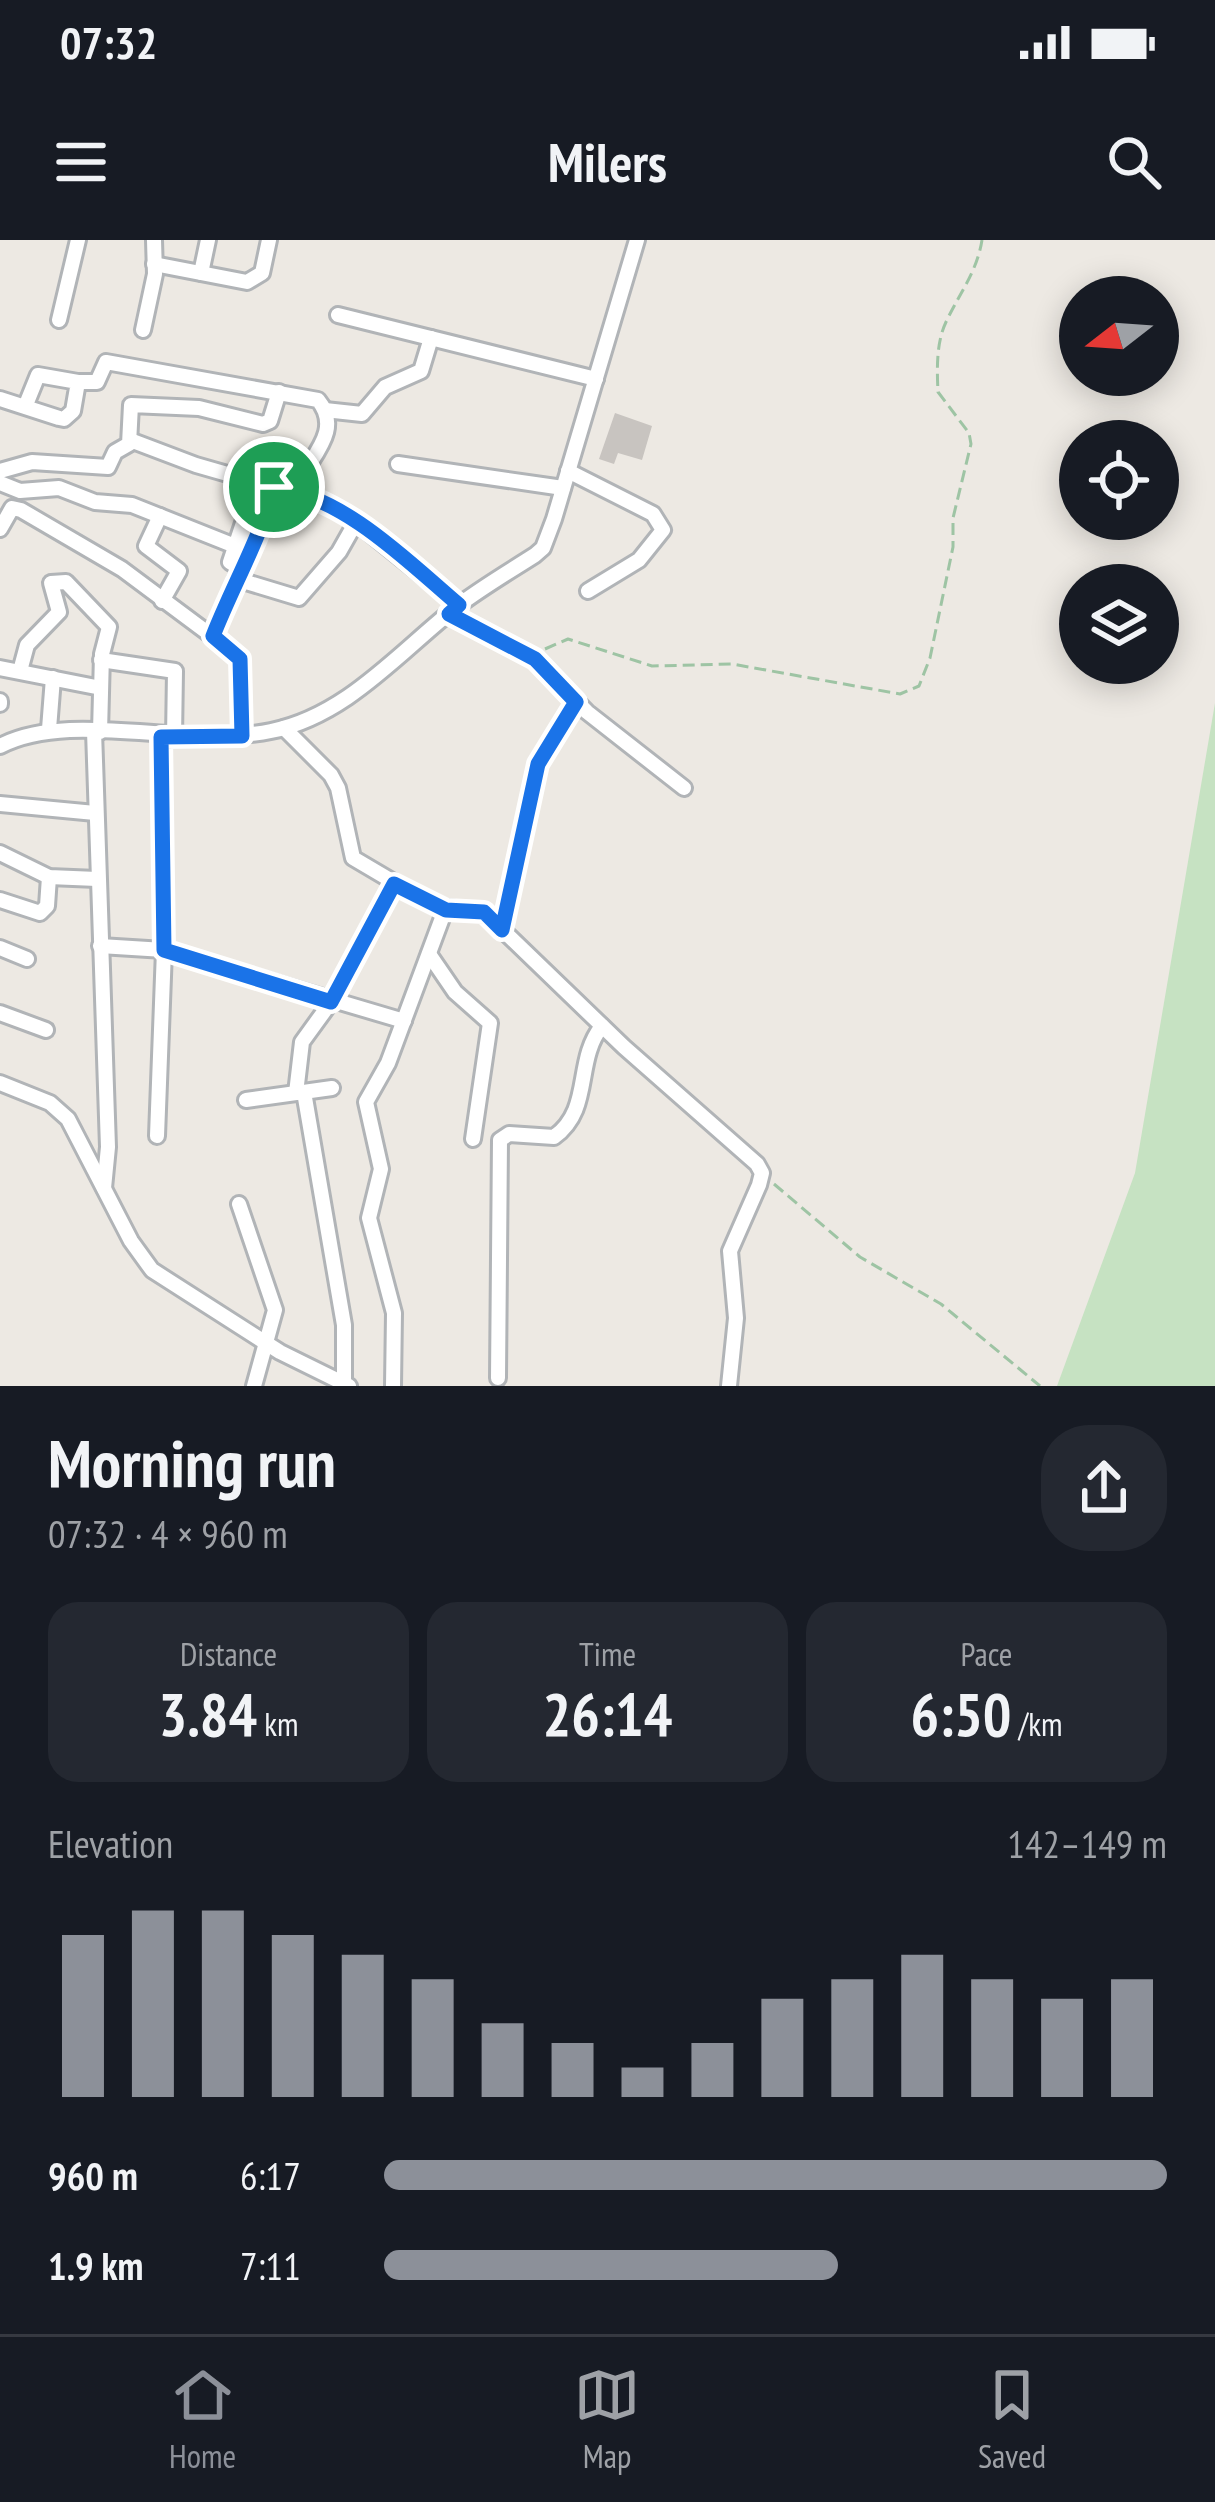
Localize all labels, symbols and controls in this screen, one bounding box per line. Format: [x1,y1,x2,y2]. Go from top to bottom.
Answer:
text: 07:32 [60,13,157,71]
text: Milers [548,127,667,197]
icon: menu [48,129,114,195]
icon: search [1101,129,1167,195]
north arrow [1059,276,1179,396]
map controls [1059,276,1179,684]
button: locate [1059,420,1179,540]
pin [223,436,325,538]
icon: arrive [241,454,307,520]
button: layers [1059,564,1179,684]
text: Morning run [48,1420,336,1505]
button: share [1041,1425,1167,1551]
text: 07:32 · 4 × 960 m [48,1508,288,1559]
text: Distance [180,1632,277,1675]
text: Time [579,1632,636,1675]
text: Pace [960,1632,1013,1675]
text: 3.84 [158,1675,257,1753]
text: 26:14 [543,1675,672,1753]
text: 6:50 [910,1675,1012,1753]
text: km [257,1702,299,1745]
text: /km [1012,1702,1063,1745]
text: Elevation [48,1818,173,1869]
text: 142–149 m [1007,1818,1167,1869]
text: 960 m [48,2150,138,2201]
text: 6:17 [240,2150,301,2201]
text: 1.9 km [48,2240,143,2291]
text: 7:11 [240,2240,301,2291]
tab: Home [169,2362,236,2477]
tab: Map [574,2362,640,2477]
tab: Saved [978,2362,1046,2477]

